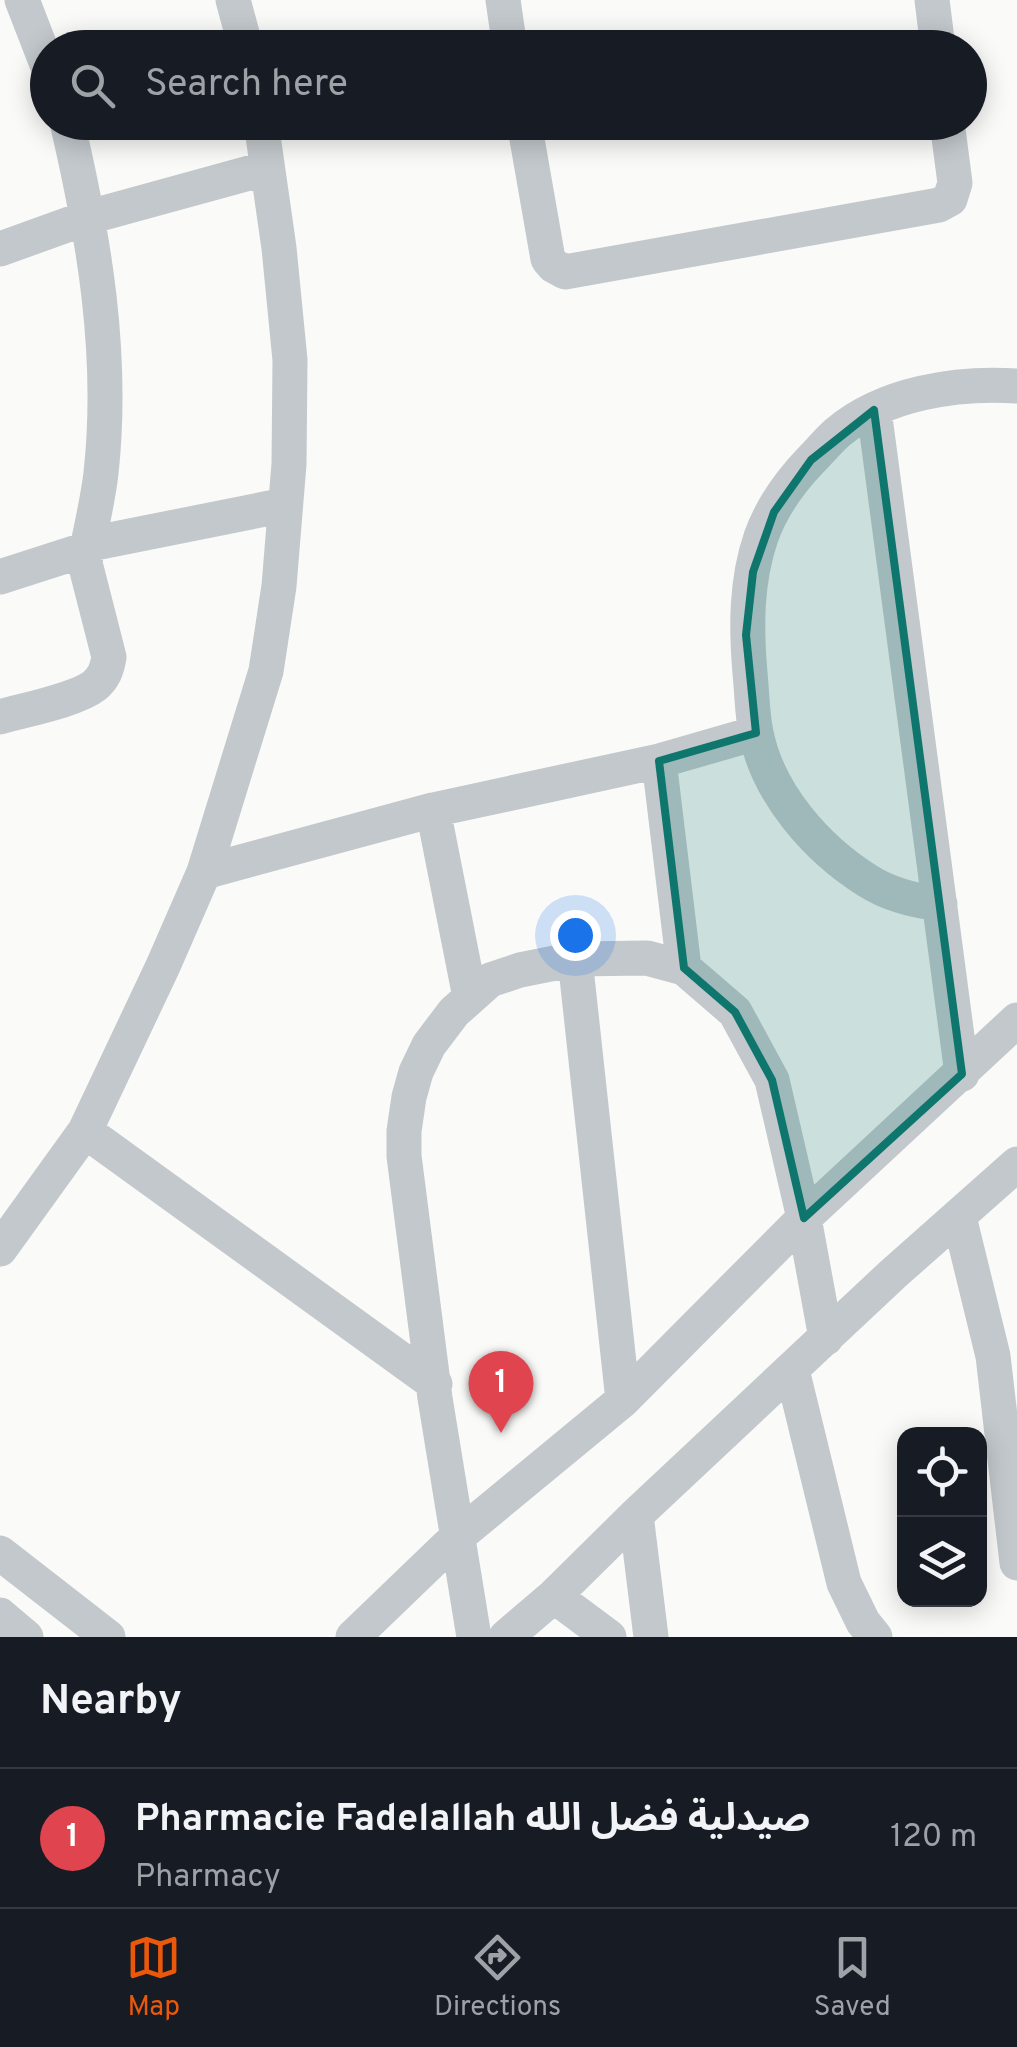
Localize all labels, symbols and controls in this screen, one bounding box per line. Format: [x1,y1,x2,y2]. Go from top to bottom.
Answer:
search box [30,30,987,140]
icon: search [65,58,120,113]
text: Search here [145,61,348,110]
your location [550,910,601,961]
pin: 1 [468,1350,534,1433]
map controls [897,1427,987,1607]
button: locate [897,1427,987,1517]
button: layers [897,1517,987,1607]
text: Nearby [40,1676,182,1729]
text: Pharmacie Fadelallah صيدلية فضل الله [135,1796,810,1845]
text: 1 [66,1818,79,1858]
text: 120 m [890,1818,977,1858]
text: Pharmacy [135,1858,281,1898]
tab: Map [126,1930,181,2026]
tab: Directions [434,1930,561,2026]
tab: Saved [814,1930,891,2026]

